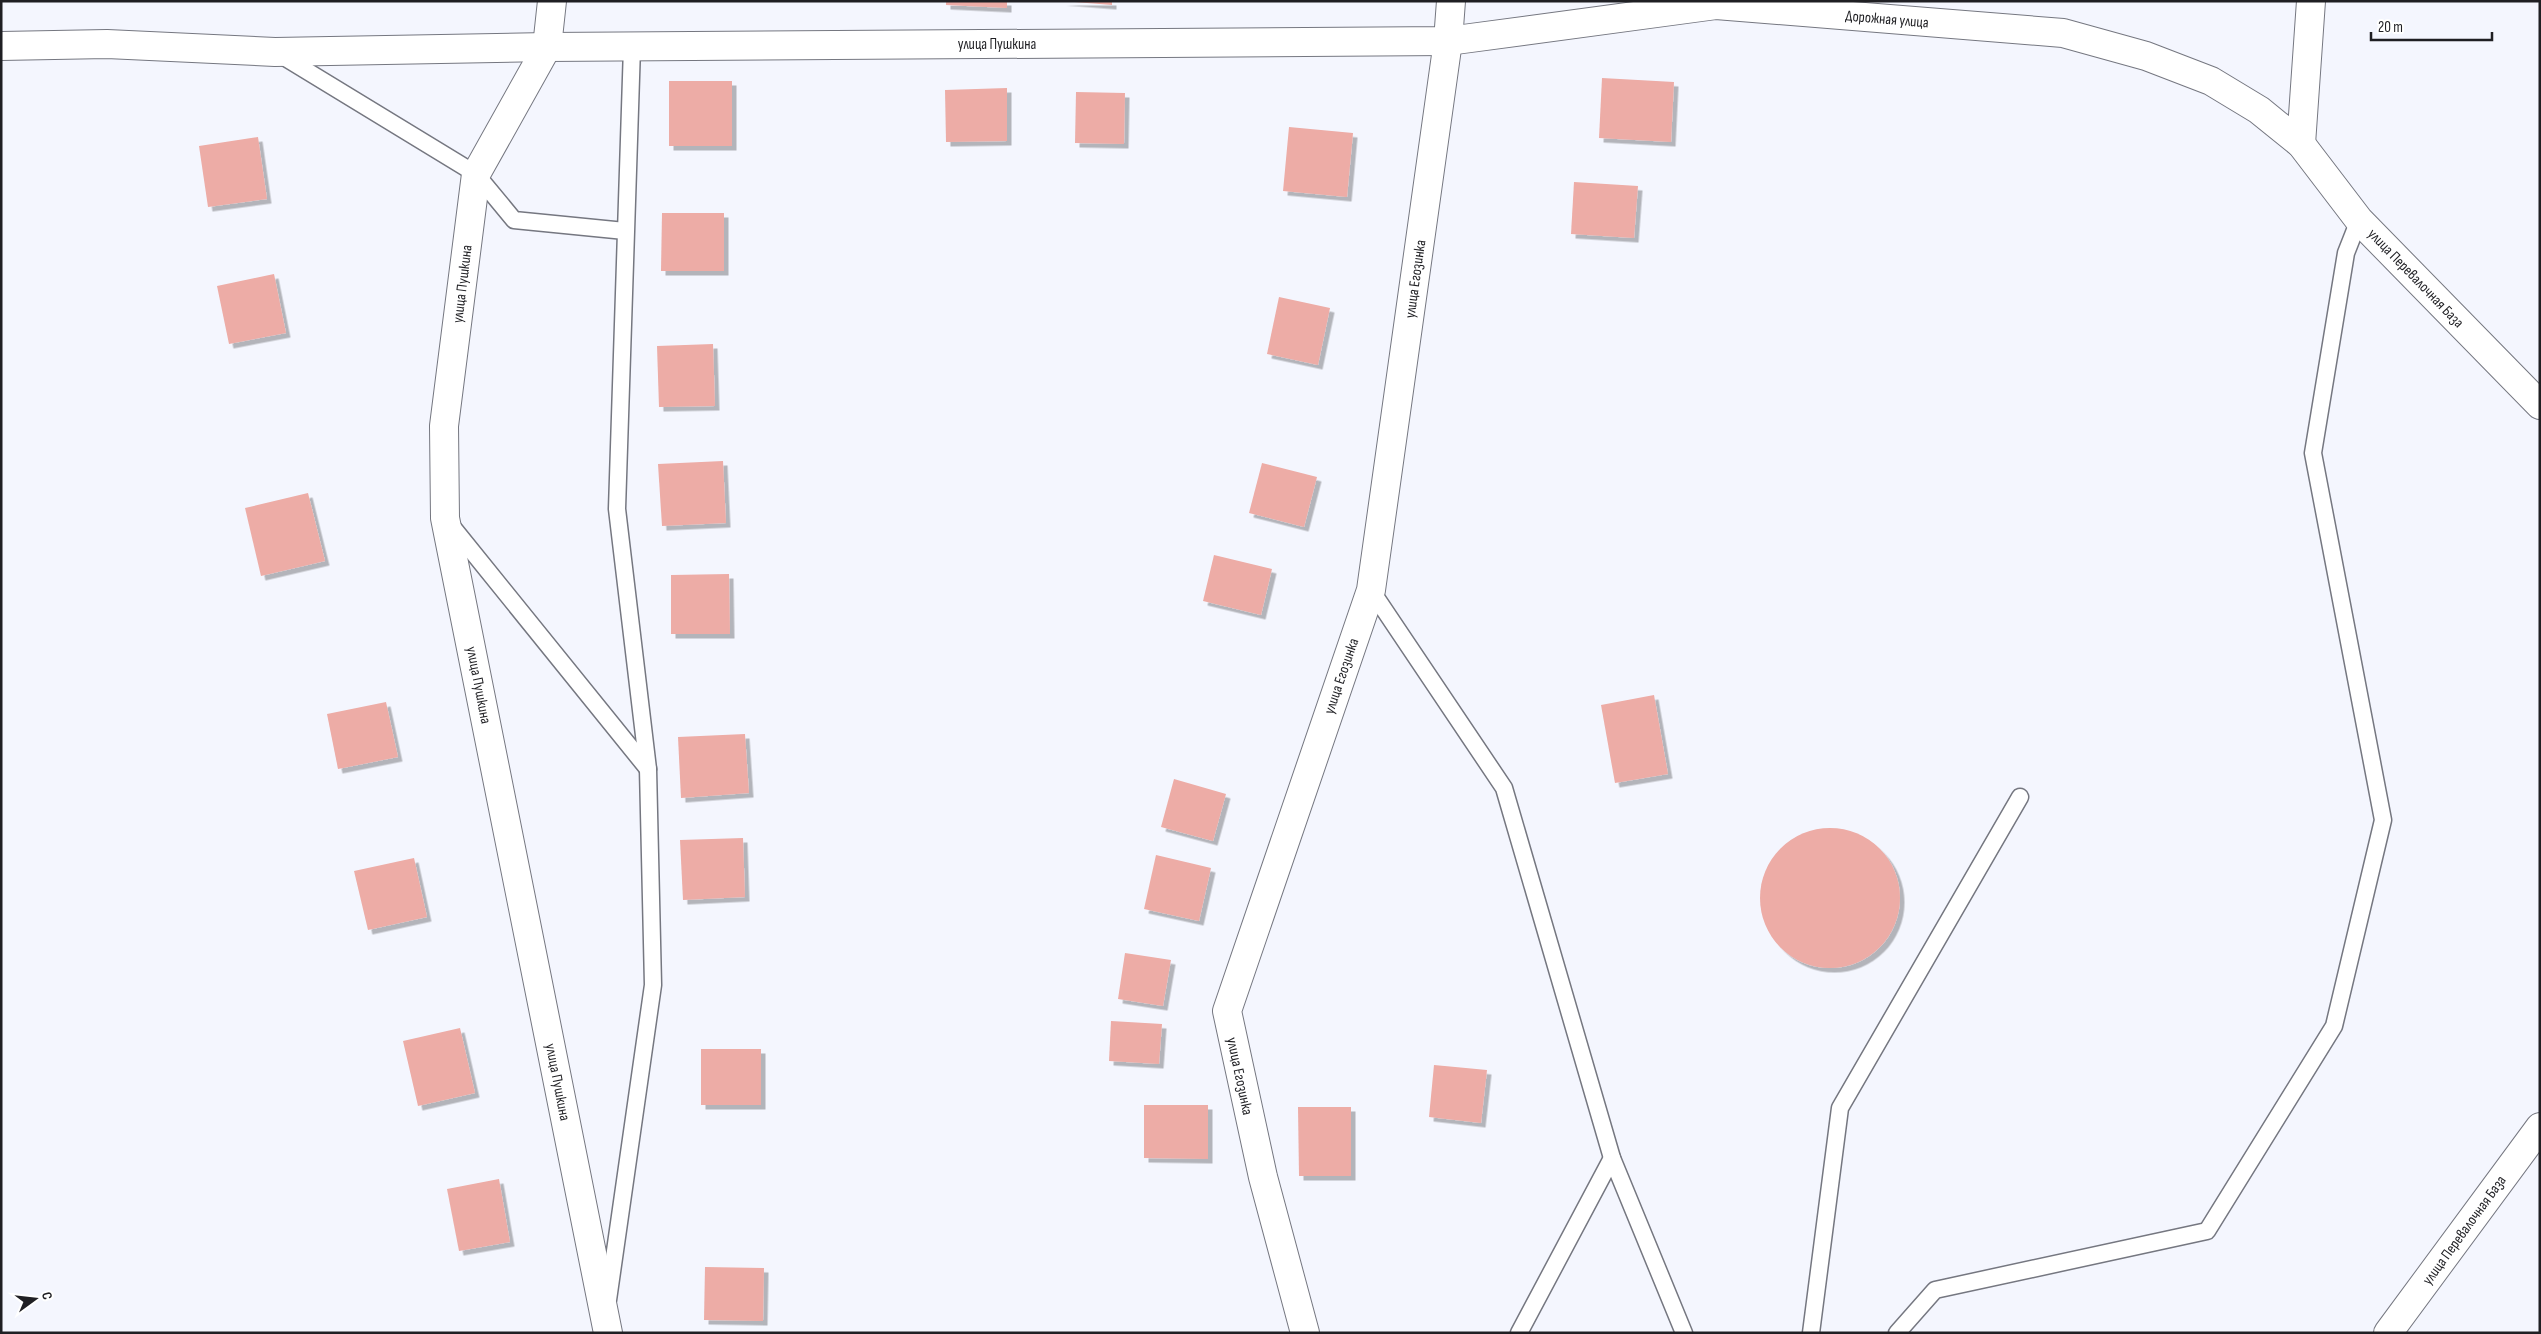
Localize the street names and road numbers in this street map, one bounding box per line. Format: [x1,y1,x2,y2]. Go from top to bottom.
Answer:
street label: Дорожная улица [1845,6,1930,33]
street label: улица Пушкина [958,35,1036,54]
street label: улица Перевалочная База [2363,225,2468,332]
street label: улица Егозинка [1401,238,1430,319]
street label: улица Пушкина [448,244,477,324]
street label: улица Егозинка [1320,636,1363,717]
street label: улица Пушкина [462,645,495,726]
street label: улица Егозинка [1222,1036,1257,1117]
street label: улица Пушкина [541,1042,574,1123]
street label: улица Перевалочная База [2418,1172,2511,1289]

